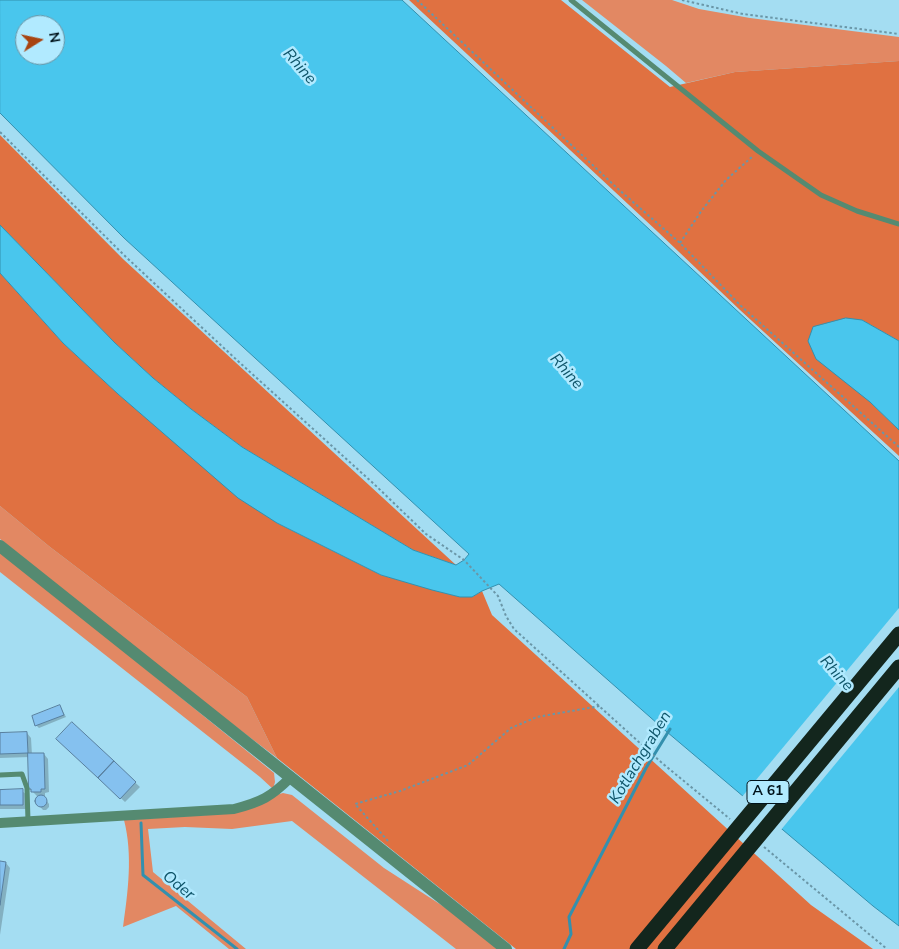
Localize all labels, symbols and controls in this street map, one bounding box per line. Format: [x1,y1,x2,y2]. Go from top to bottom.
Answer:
north arrow [15,15,65,65]
text: N [44,31,65,44]
water label: Rhine [278,45,320,89]
water label: Rhine [545,350,587,394]
water label: Rhine [815,652,857,696]
water label: Kotlachgraben [606,708,676,808]
road number: A 61 [747,780,789,804]
water label: Oder [158,867,198,905]

